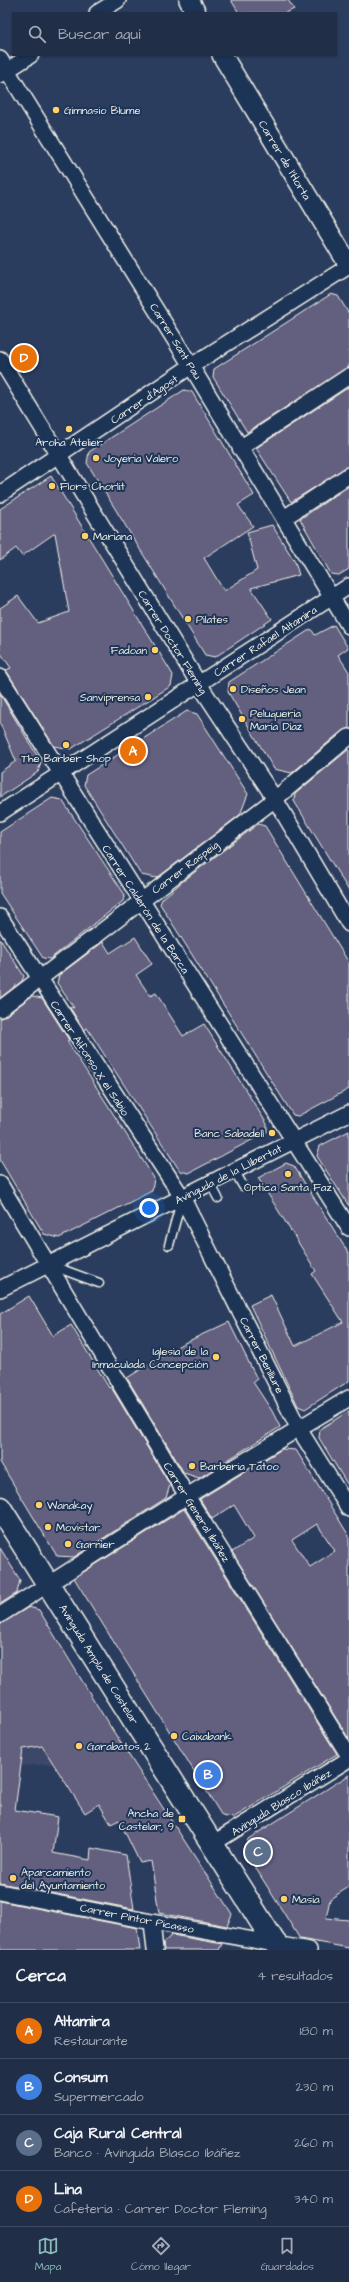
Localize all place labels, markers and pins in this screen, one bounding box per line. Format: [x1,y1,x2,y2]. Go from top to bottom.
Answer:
place label: Gimnasio Blume [64,103,140,118]
marker: Gimnasio Blume [51,105,61,115]
pin: D [11,343,37,373]
marker: Aroha Atelier [64,424,74,434]
place label: Aroha Atelier [35,435,103,450]
place label: Joyeria Valero [104,451,179,467]
marker: Joyeria Valero [91,453,101,463]
place label: Flors Chorlit [60,479,125,494]
marker: Flors Chorlit [47,481,57,491]
place label: Mariana [93,529,133,544]
marker: Mariana [80,531,90,541]
place label: Pilates [196,612,228,627]
marker: Pilates [183,614,193,624]
place label: Fadoan [111,643,147,658]
marker: Fadoan [150,645,160,655]
place label: Diseños Jean [241,682,306,697]
marker: Diseños Jean [228,684,238,694]
place label: Sanviprensa [80,690,140,705]
marker: Sanviprensa [143,692,153,702]
place label: Peluquería María Díaz [250,706,303,734]
marker: Peluquería María Díaz [237,714,247,724]
pin: A [120,736,146,766]
marker: The Barber Shop [61,740,71,750]
place label: The Barber Shop [21,751,111,766]
place label: Banc Sabadell [194,1126,264,1141]
marker: Banc Sabadell [267,1128,277,1138]
marker: Óptica Santa Faz [283,1169,293,1179]
place label: Óptica Santa Faz [244,1180,332,1195]
place label: Iglesia de la Inmaculada Concepción [92,1344,208,1372]
marker: Iglesia de la Inmaculada Concepción [211,1352,221,1362]
place label: Barberia Tatoo [200,1459,279,1474]
marker: Barberia Tatoo [187,1461,197,1471]
place label: Wanakay [47,1498,92,1514]
marker: Wanakay [34,1500,44,1510]
place label: Movistar [56,1520,100,1535]
marker: Movistar [43,1522,53,1532]
place label: Garnier [76,1537,114,1552]
marker: Garnier [63,1539,73,1549]
place label: Caixabank [182,1729,232,1744]
marker: Caixabank [169,1731,179,1741]
place label: Garabatos 2 [87,1739,151,1754]
marker: Garabatos 2 [74,1741,84,1751]
pin: B [195,1760,221,1790]
place label: Ancha de Castelar, 9 [119,1806,174,1834]
marker: Ancha de Castelar, 9 [177,1814,187,1824]
pin: C [245,1837,271,1867]
place label: Aparcamiento del Ayuntamiento [21,1865,106,1894]
marker: Aparcamiento del Ayuntamiento [8,1873,18,1883]
place label: Masía [292,1892,320,1907]
marker: Masía [279,1894,289,1904]

